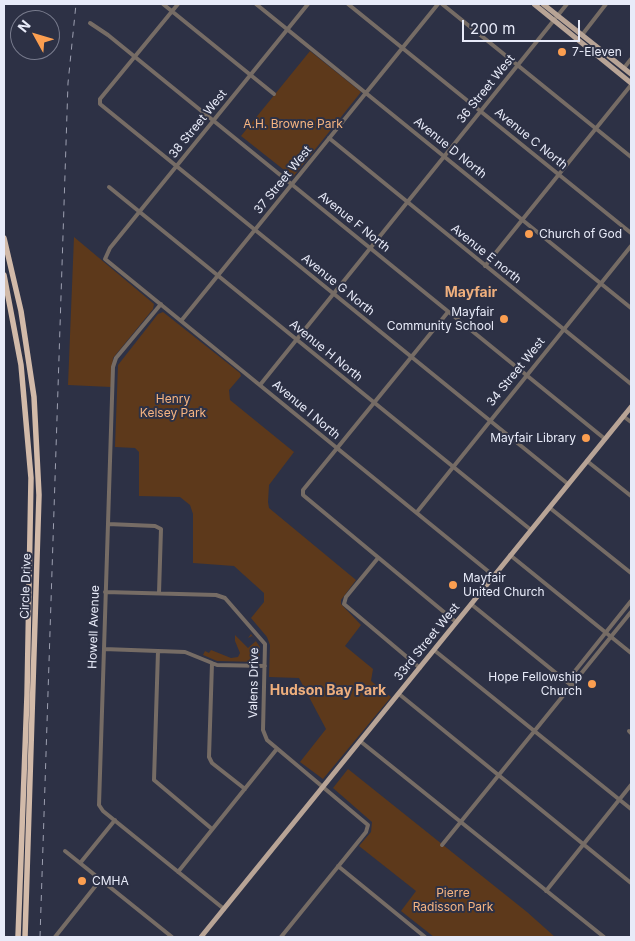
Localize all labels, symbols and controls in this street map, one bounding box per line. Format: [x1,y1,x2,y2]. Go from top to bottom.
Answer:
north arrow [10,10,60,60]
scale bar [465,10,582,42]
text: N [14,16,34,35]
text: 200 m [470,19,515,38]
place label: 7-Eleven [572,45,622,59]
marker: 7-Eleven [556,46,568,58]
street label: 36 Street West [454,52,518,126]
street label: 38 Street West [166,87,230,161]
street label: Avenue C North [492,105,570,173]
street label: Avenue D North [411,114,489,182]
park label: A.H. Browne Park [243,117,343,131]
street label: 37 Street West [251,143,315,217]
street label: Avenue F North [315,189,393,255]
street label: Avenue E north [448,221,524,287]
place label: Church of God [539,227,622,241]
marker: Church of God [523,228,535,240]
street label: Avenue G North [299,251,377,319]
district label: Mayfair [445,285,497,301]
place label: Mayfair Community School [387,305,494,333]
marker: Mayfair Community School [498,313,510,325]
street label: Avenue H North [287,317,365,385]
street label: 34 Street West [484,335,548,409]
street label: Avenue I North [269,377,343,443]
park label: Henry Kelsey Park [140,392,206,420]
place label: Mayfair Library [490,431,576,445]
marker: Mayfair Library [580,432,592,444]
street label: Circle Drive [18,553,34,619]
place label: Mayfair United Church [463,571,545,599]
marker: Mayfair United Church [447,579,459,591]
street label: Howell Avenue [85,585,103,669]
street label: 33rd Street West [391,600,463,684]
street label: Valens Drive [246,647,262,719]
place label: Hope Fellowship Church [488,670,582,698]
marker: Hope Fellowship Church [586,678,598,690]
district label: Hudson Bay Park [270,683,386,699]
place label: CMHA [92,874,129,888]
marker: CMHA [76,875,88,887]
park label: Pierre Radisson Park [413,886,493,914]

